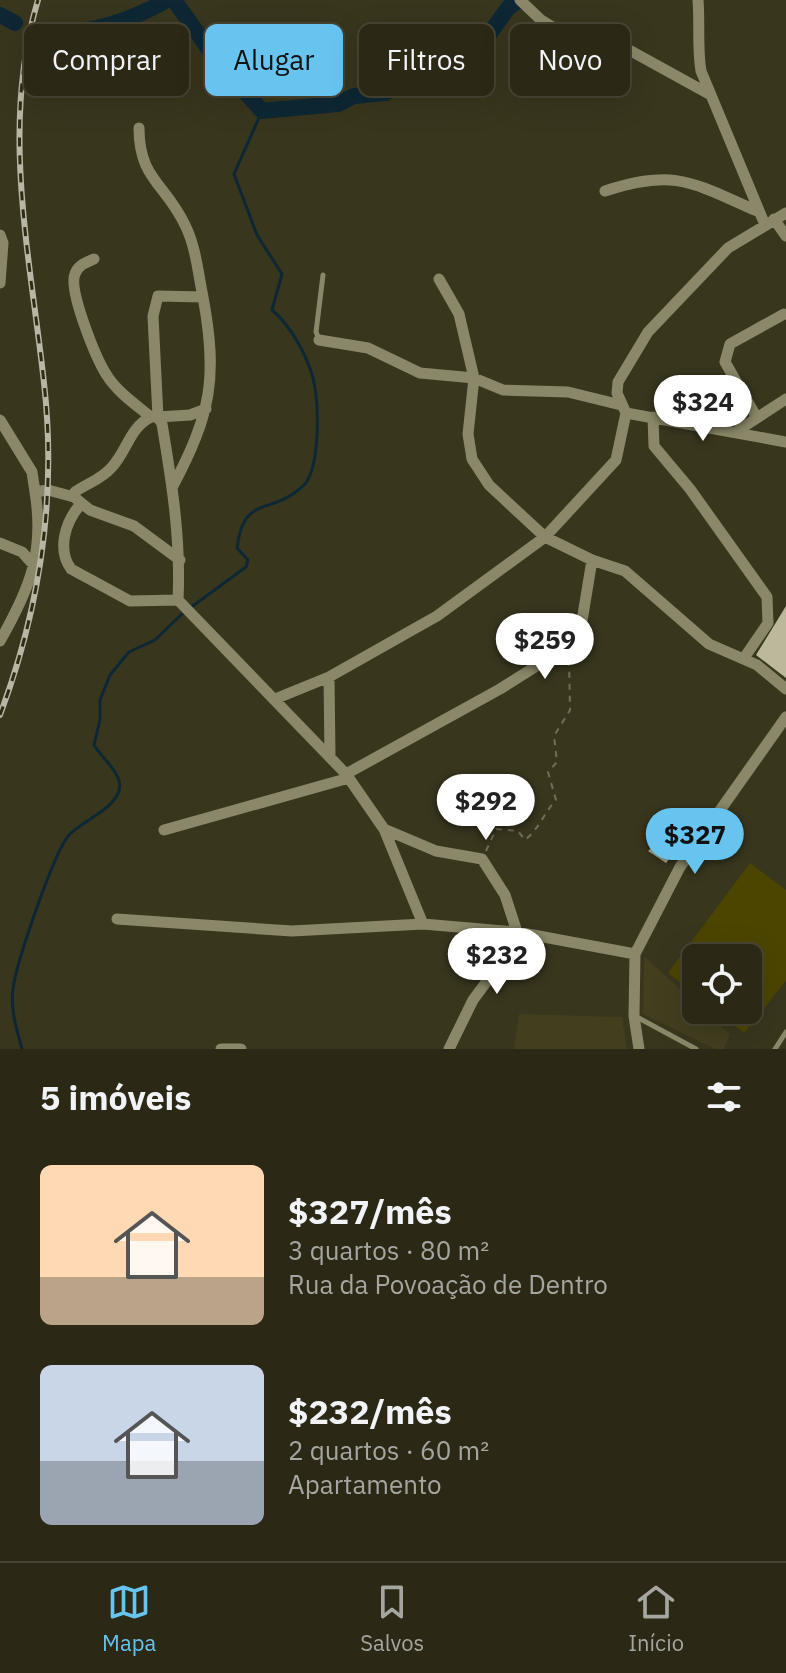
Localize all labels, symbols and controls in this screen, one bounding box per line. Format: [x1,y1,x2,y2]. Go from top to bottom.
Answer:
chip: Comprar [24,24,189,96]
chip: Alugar [205,24,343,96]
chip: Filtros [359,24,494,96]
chip: Novo [510,24,630,96]
pin: $324 [656,375,750,443]
text: $324 [672,384,734,418]
pin: $259 [498,613,592,681]
text: $259 [514,622,576,656]
pin: $292 [439,774,533,842]
text: $292 [455,783,517,817]
pin: $327 [648,808,742,876]
text: $327 [664,817,726,851]
pin: $232 [450,928,544,996]
text: $232 [466,937,528,971]
map controls [682,944,762,1024]
button: locate [682,944,762,1024]
text: 5 imóveis [40,1075,191,1119]
icon: filters [702,1075,746,1119]
text: $327/mês [288,1189,452,1233]
icon: home [104,1197,200,1293]
text: 3 quartos · 80 m² [288,1233,489,1267]
text: Rua da Povoação de Dentro [288,1267,608,1301]
text: $232/mês [288,1389,452,1433]
icon: home [104,1397,200,1493]
text: 2 quartos · 60 m² [288,1433,489,1467]
text: Apartamento [288,1467,442,1501]
tab: Mapa [102,1580,156,1657]
tab: Salvos [360,1580,424,1657]
tab: Início [628,1580,684,1657]

